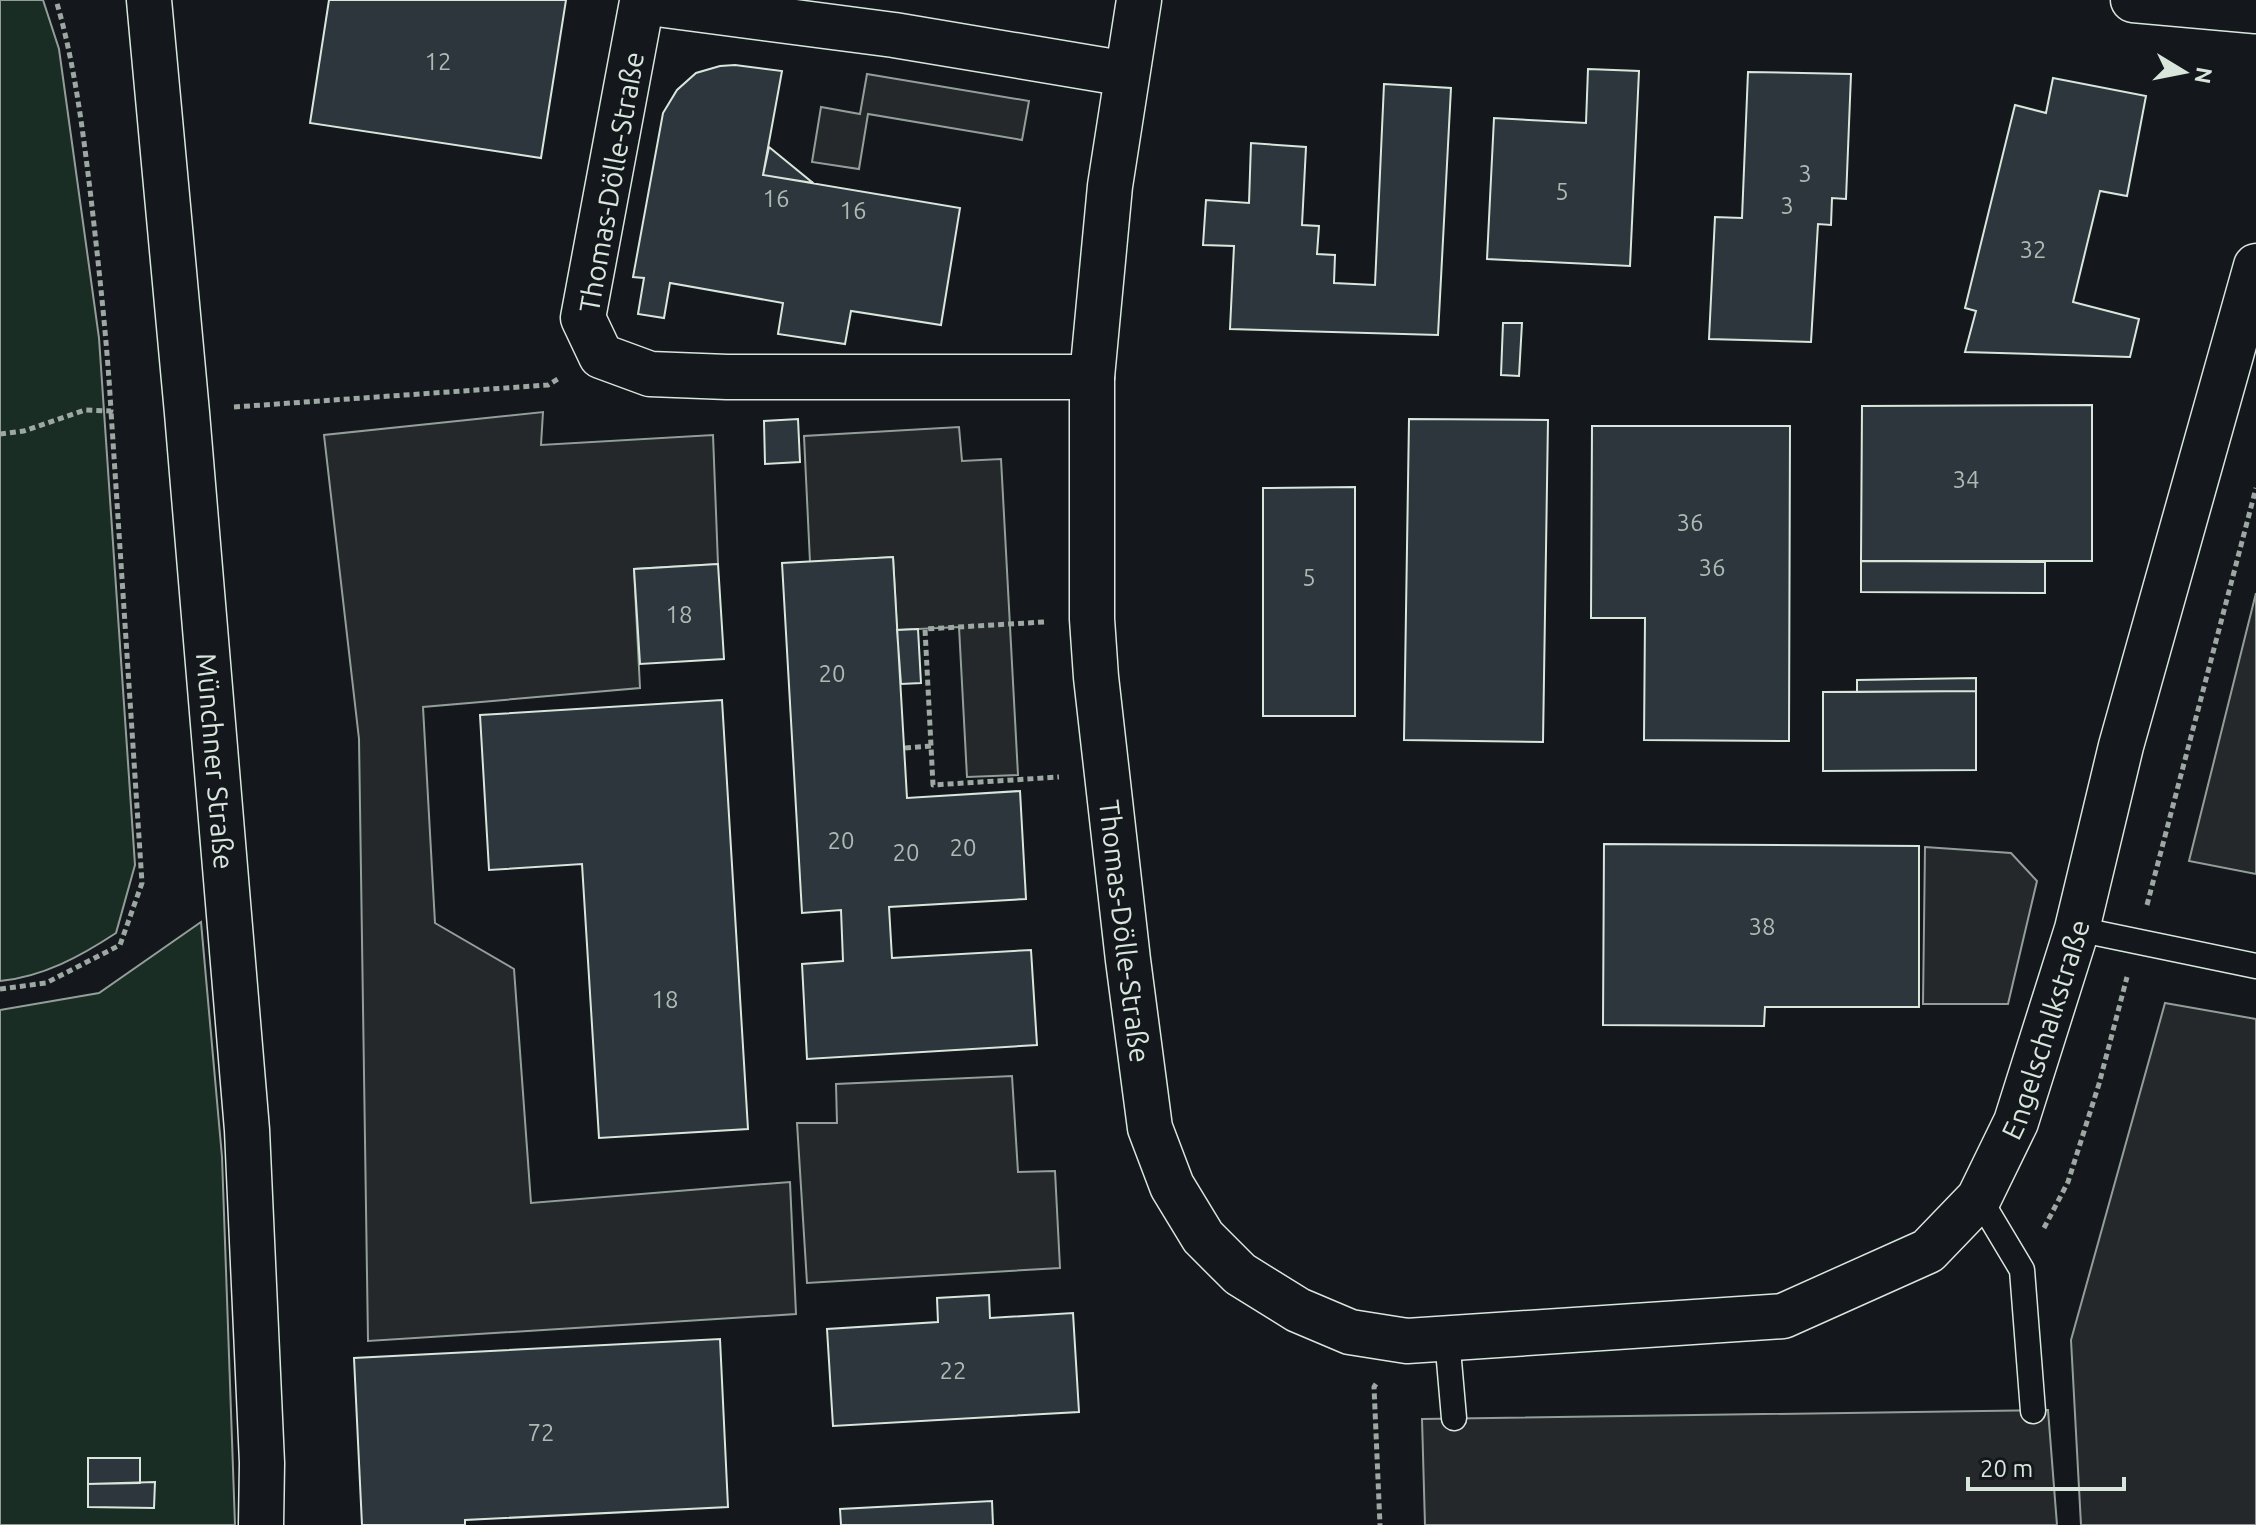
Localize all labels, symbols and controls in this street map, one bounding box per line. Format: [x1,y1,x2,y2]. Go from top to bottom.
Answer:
north arrow [2144,32,2224,112]
house number: 12 [424,48,452,75]
street label: Thomas-Dölle-Straße [573,49,649,315]
text: N [2190,65,2218,86]
house number: 3 [1798,160,1812,187]
house number: 5 [1555,178,1569,205]
house number: 16 [762,185,790,212]
house number: 3 [1780,192,1794,219]
house number: 16 [839,197,867,224]
house number: 32 [2019,236,2047,263]
house number: 34 [1952,466,1980,493]
house number: 36 [1676,509,1704,536]
house number: 36 [1698,554,1726,581]
house number: 5 [1302,564,1316,591]
house number: 18 [665,601,693,628]
street label: Münchner Straße [192,652,241,870]
house number: 20 [818,660,846,687]
street label: Thomas-Dölle-Straße [1094,798,1157,1064]
house number: 20 [827,827,855,854]
house number: 20 [949,834,977,861]
house number: 20 [892,839,920,866]
house number: 38 [1748,913,1776,940]
street label: Engelschalkstraße [1995,917,2094,1144]
house number: 18 [651,986,679,1013]
house number: 22 [939,1357,967,1384]
house number: 72 [527,1419,555,1446]
scale bar [1968,1441,2124,1491]
text: 20 m [1980,1455,2033,1482]

